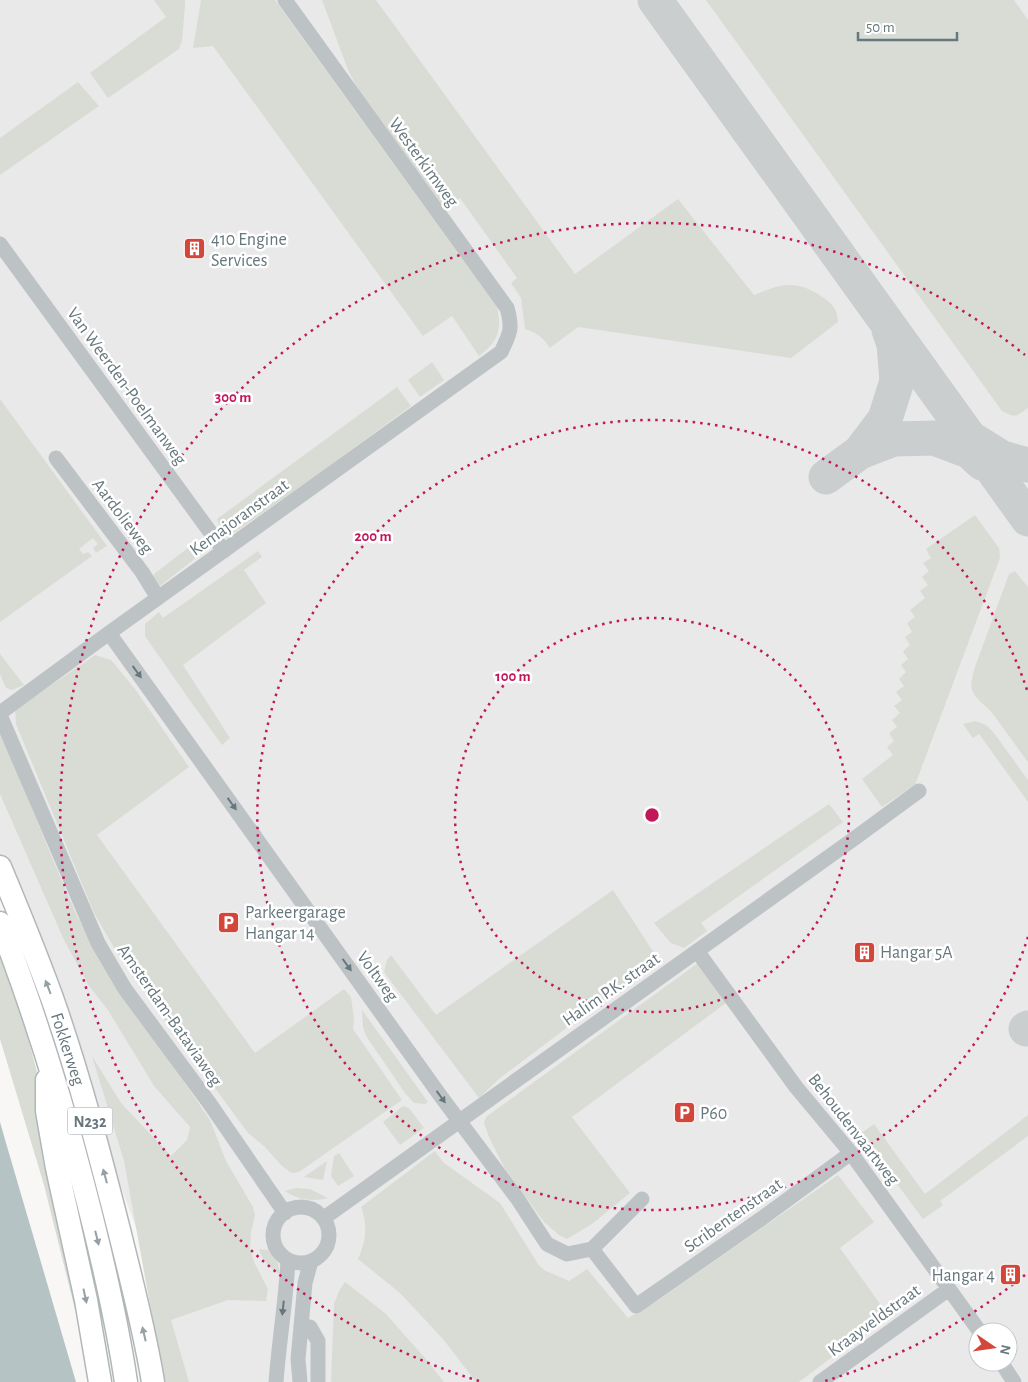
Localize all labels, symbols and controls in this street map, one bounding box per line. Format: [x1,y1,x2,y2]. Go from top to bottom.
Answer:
scale bar [858,10,957,42]
text: 50 m [866,20,895,35]
street label: Westerkimweg [385,115,462,211]
place label: 410 Engine Services [211,231,287,270]
building icon: 410 Engine Services [183,237,207,261]
street label: Van Weerden-Poelmanweg [63,305,189,469]
text: 300 m [215,390,251,405]
street label: Aardolieweg [88,476,156,557]
street label: Kemajoranstraat [187,476,293,560]
text: 200 m [354,529,392,544]
one-way arrow [132,666,142,679]
text: 100 m [495,669,531,684]
one-way arrow [227,798,237,811]
centre of rings [643,806,661,824]
place label: Parkeergarage Hangar 14 [245,904,346,943]
parking icon: Parkeergarage Hangar 14 [217,910,241,934]
building icon: Hangar 5A [852,940,876,964]
street label: Amsterdam-Bataviaweg [114,941,225,1090]
place label: Hangar 5A [880,944,953,962]
street label: Voltweg [353,948,401,1005]
street label: Halim P.K. straat [560,950,664,1030]
one-way arrow [342,958,352,972]
one-way arrow [44,980,51,995]
street label: Fokkerweg [47,1011,87,1088]
street label: Behoudenvaartweg [804,1071,902,1189]
one-way arrow [436,1090,447,1103]
parking icon: P60 [672,1101,696,1125]
place label: P60 [700,1105,727,1123]
road number: N232 [68,1108,112,1134]
one-way arrow [101,1169,109,1184]
street label: Scribentenstraat [681,1175,786,1256]
one-way arrow [93,1231,101,1246]
building icon: Hangar 4 [999,1263,1023,1287]
place label: Hangar 4 [932,1267,995,1285]
street label: Kraayveldstraat [825,1281,924,1360]
one-way arrow [81,1288,89,1303]
one-way arrow [279,1300,287,1316]
north arrow [968,1322,1018,1372]
one-way arrow [140,1327,148,1342]
text: N [997,1343,1013,1356]

